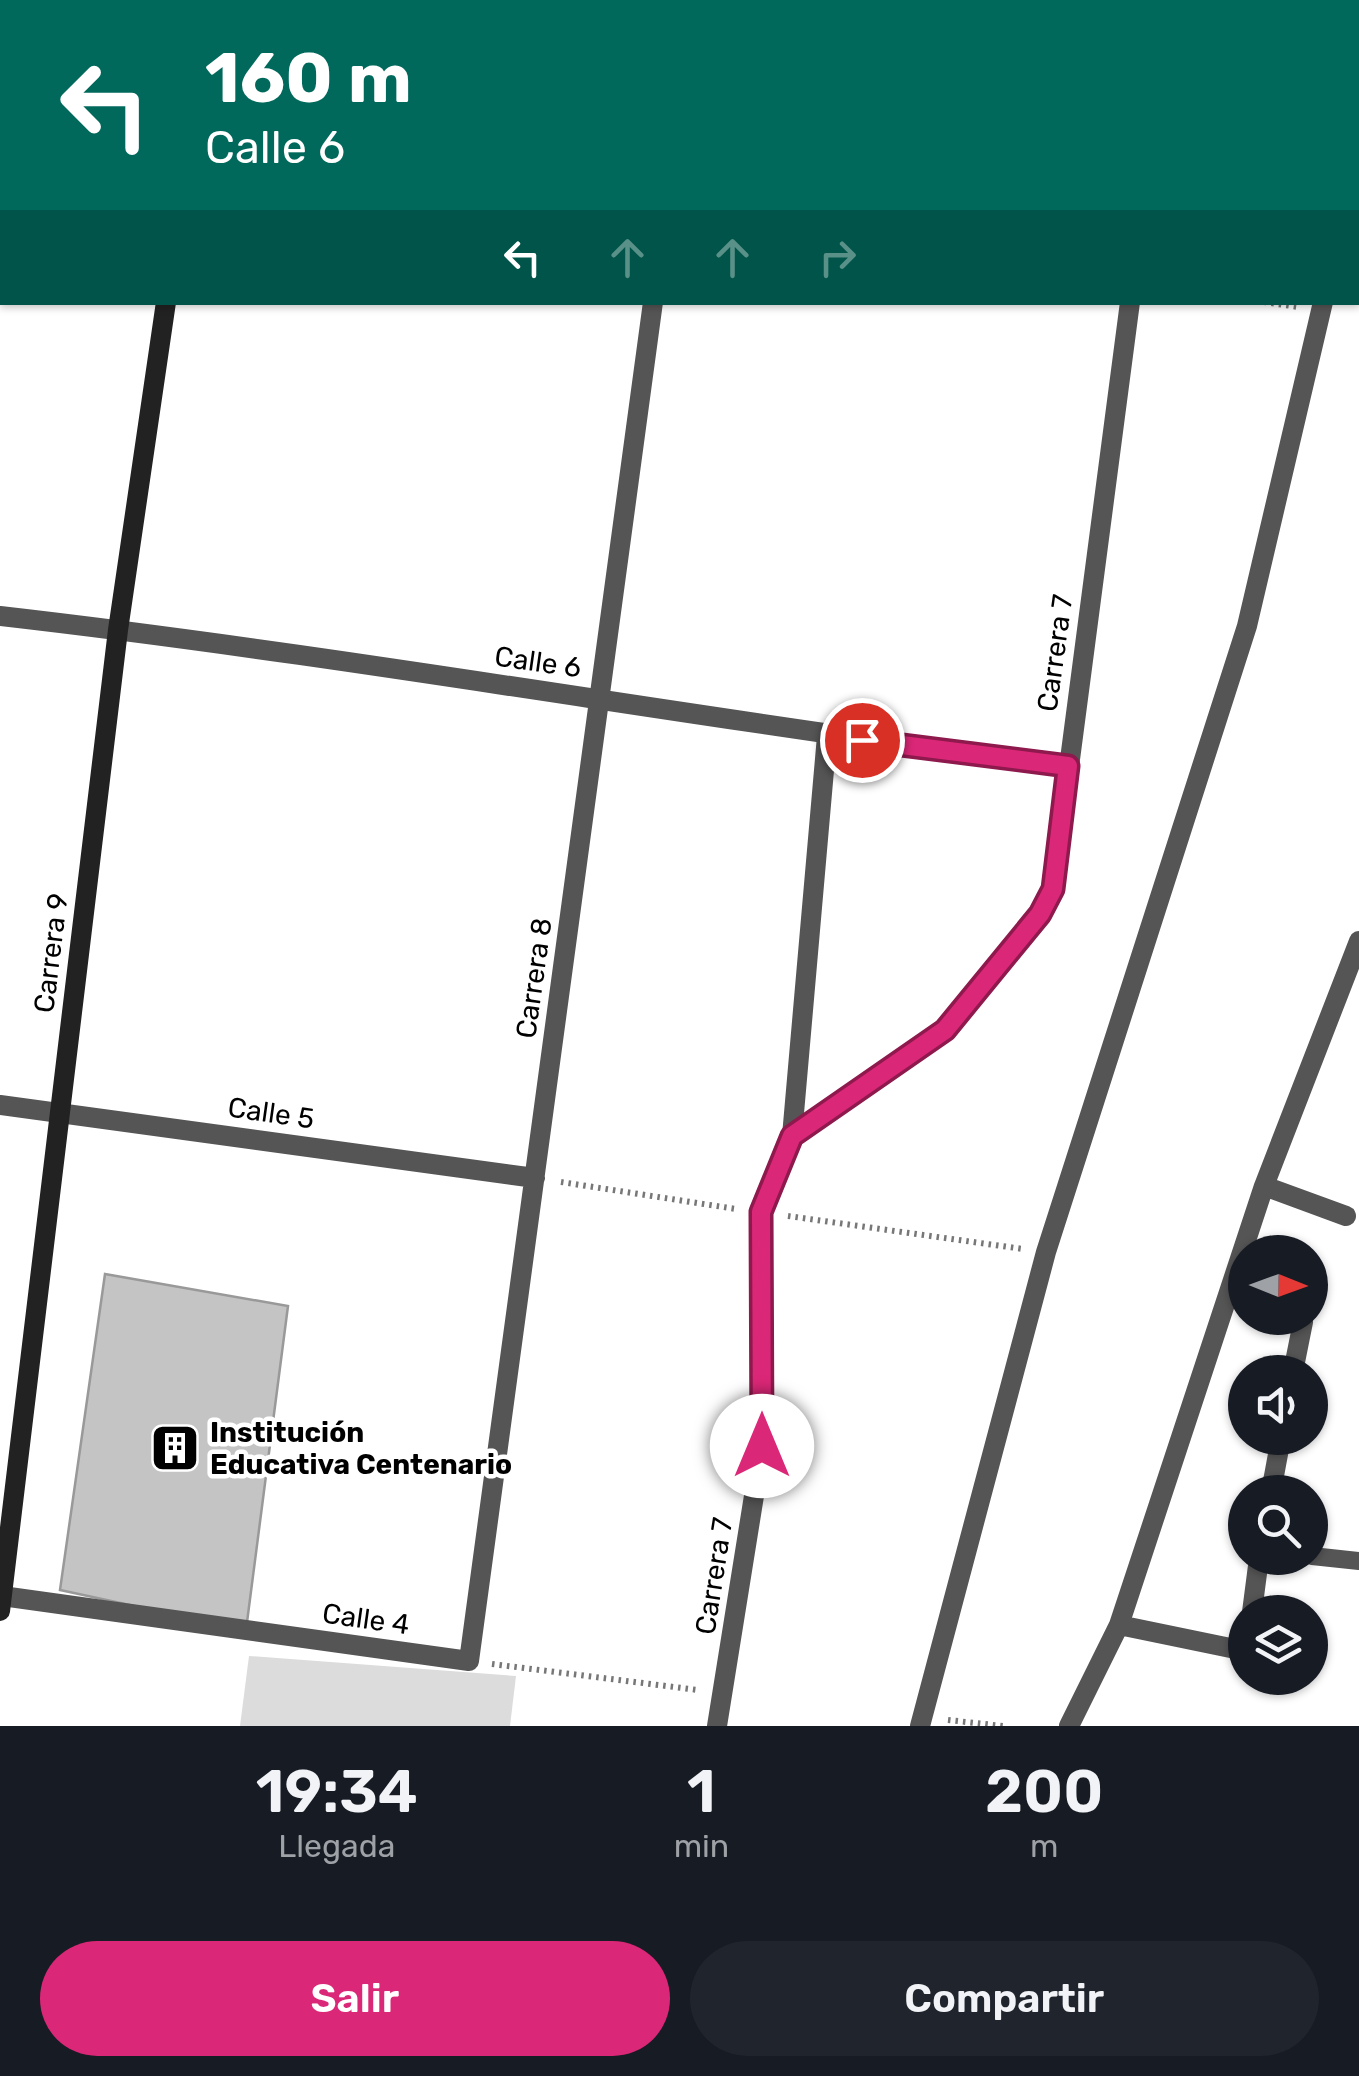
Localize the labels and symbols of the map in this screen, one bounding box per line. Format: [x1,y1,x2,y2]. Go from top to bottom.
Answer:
street label: Carrera 7 [1030,592,1080,714]
street label: Calle 6 [493,640,583,684]
pin [820,698,905,783]
street label: Carrera 9 [27,891,75,1015]
street label: Carrera 8 [509,916,559,1040]
street label: Calle 5 [226,1091,316,1135]
north arrow [1228,1235,1328,1335]
position arrow [710,1394,814,1498]
place label: Institución Educativa Centenario [210,1416,512,1481]
building icon: Institución Educativa Centenario [149,1422,201,1474]
street label: Carrera 7 [688,1515,740,1637]
street label: Calle 4 [320,1597,412,1641]

